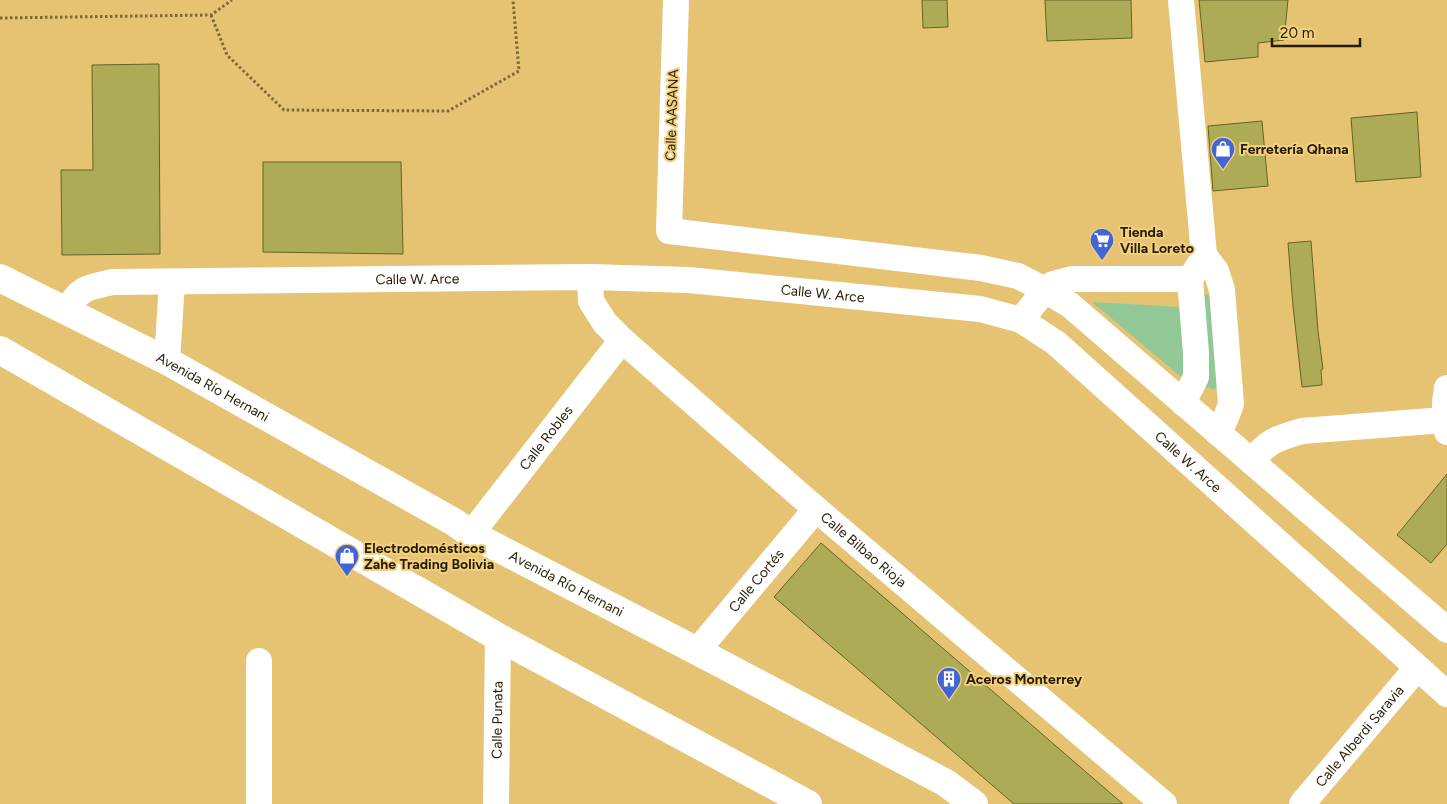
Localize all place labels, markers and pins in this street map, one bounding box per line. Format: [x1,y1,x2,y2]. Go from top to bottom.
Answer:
shop icon: Ferretería Qhana [1210,136,1236,170]
place label: Ferretería Qhana [1240,141,1349,158]
place label: Tienda Villa Loreto [1120,224,1194,257]
supermarket icon: Tienda Villa Loreto [1089,227,1115,261]
place label: Electrodomésticos Zahe Trading Bolivia [364,540,494,573]
shop icon: Electrodomésticos Zahe Trading Bolivia [334,543,360,577]
building icon: Aceros Monterrey [936,666,962,700]
place label: Aceros Monterrey [966,671,1083,688]

